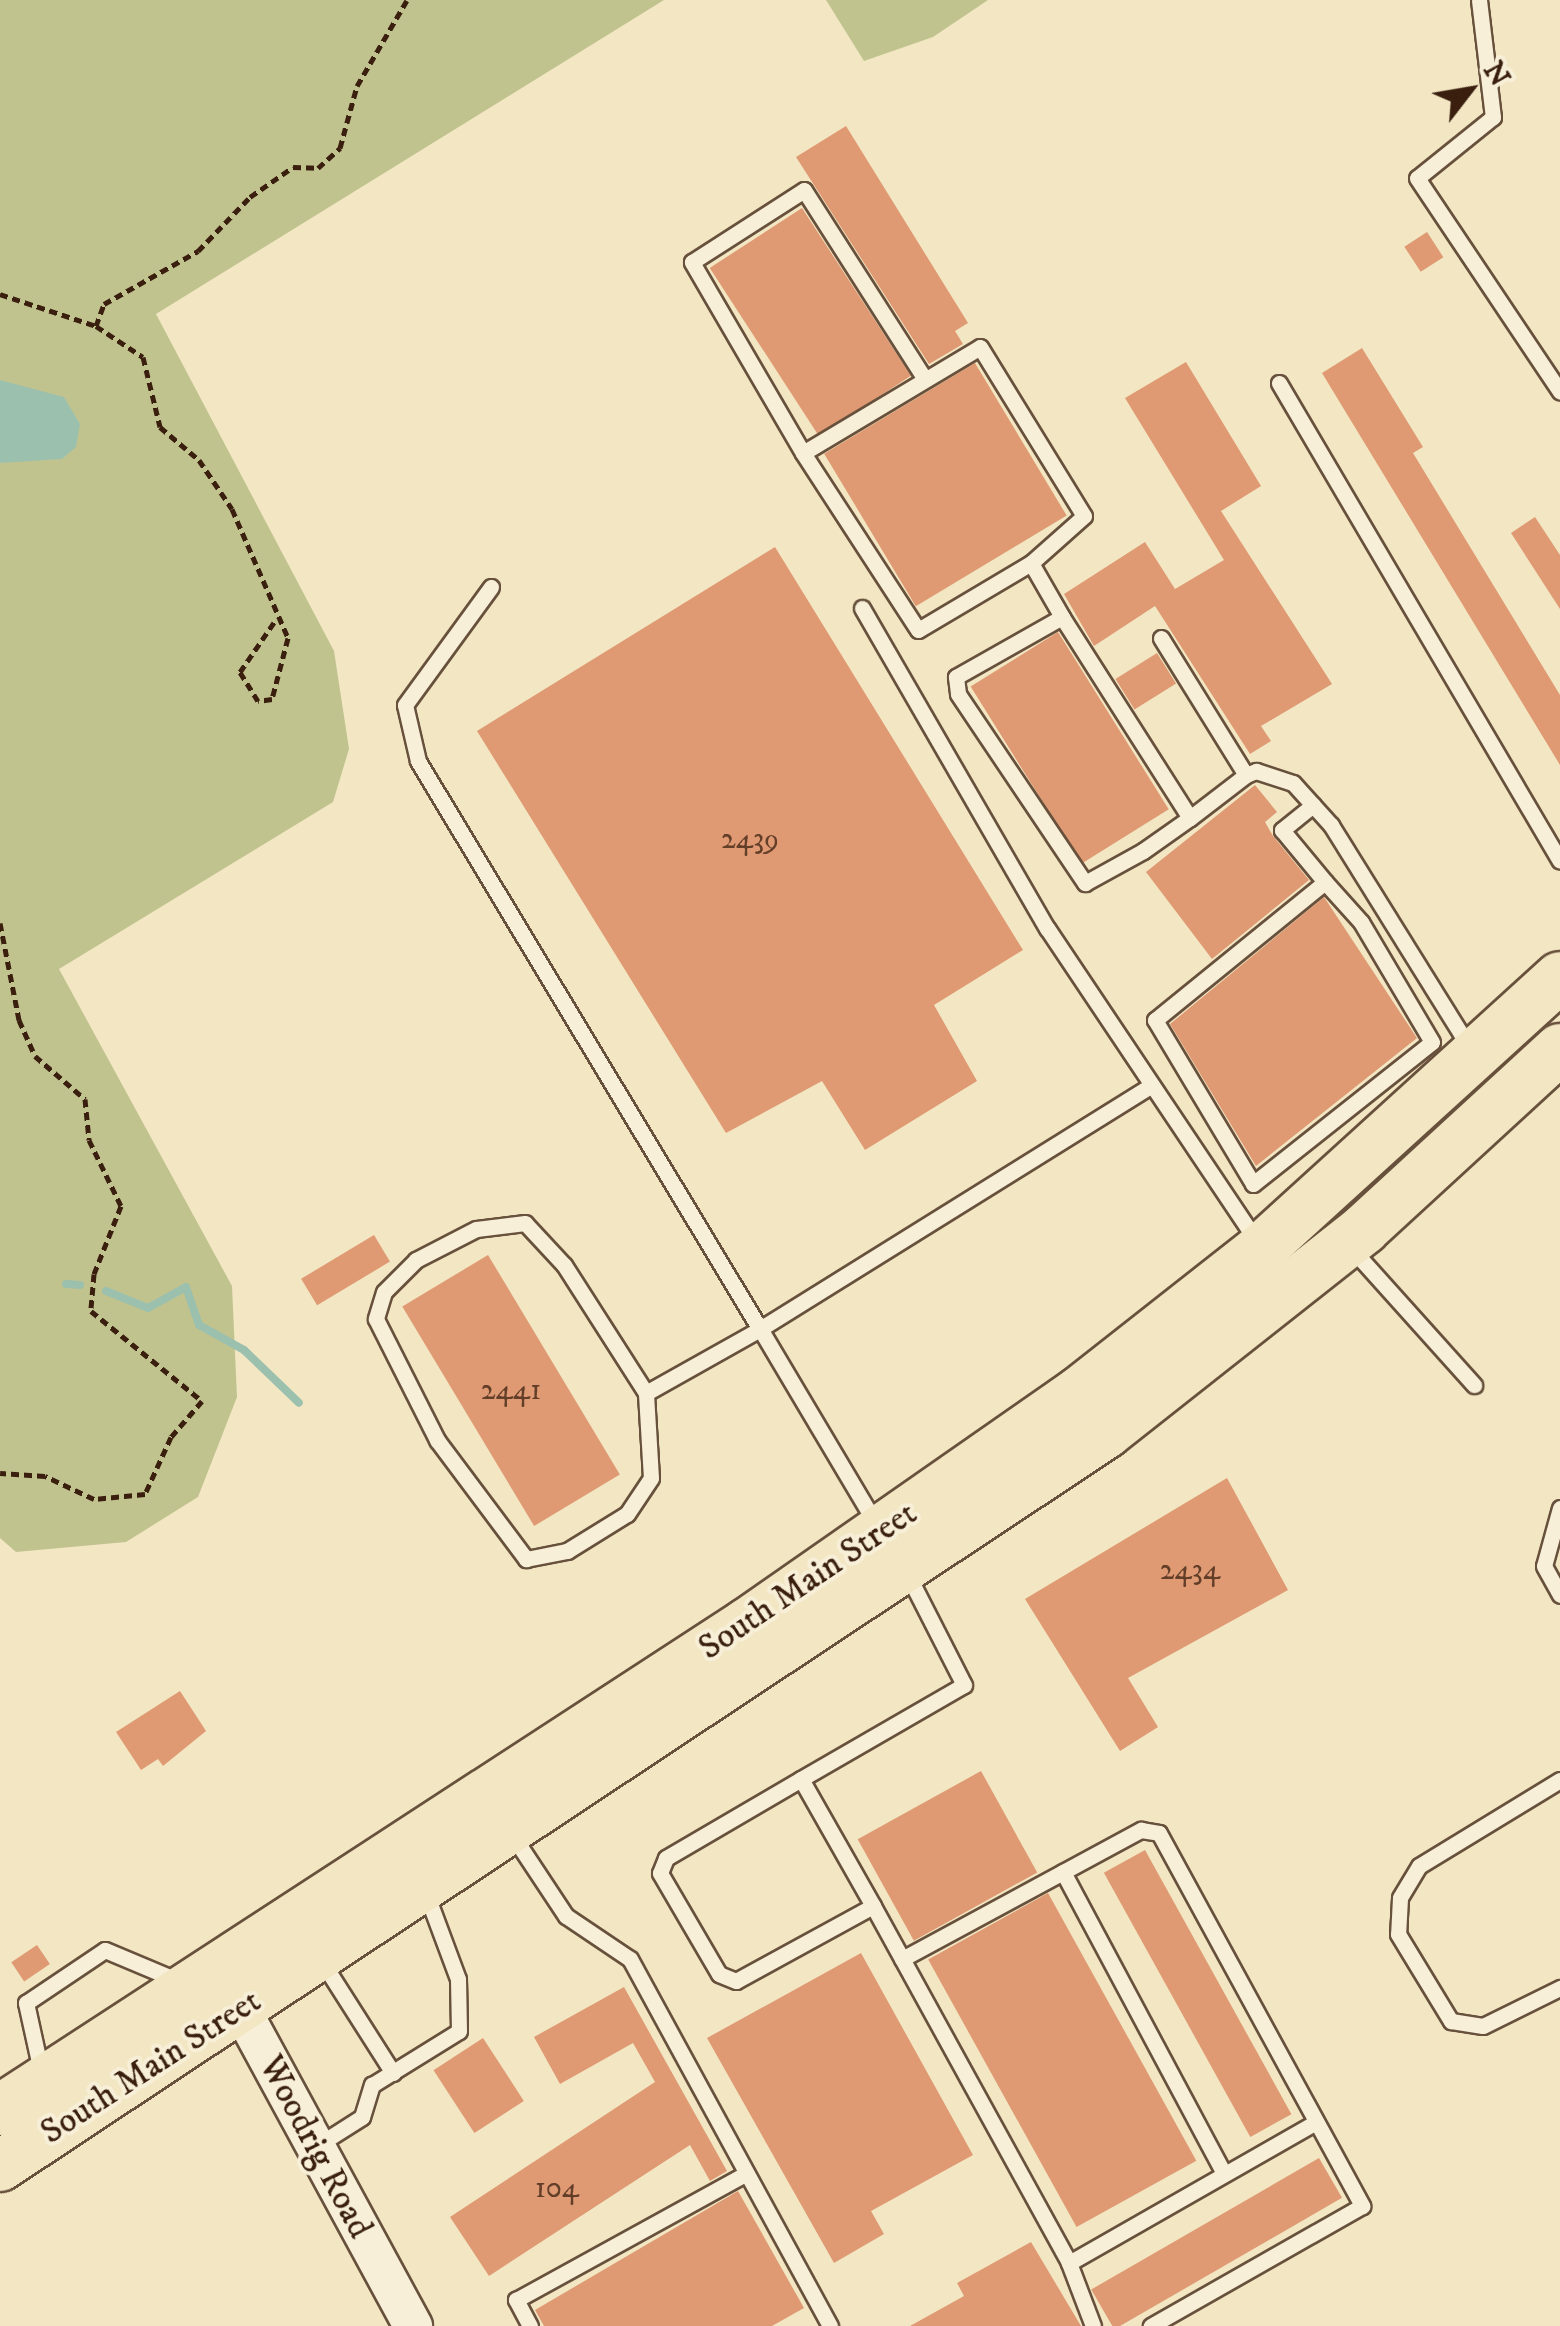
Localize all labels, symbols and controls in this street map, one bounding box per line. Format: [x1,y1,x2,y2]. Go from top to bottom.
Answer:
north arrow [1420,40,1520,140]
text: N [1475,55,1517,93]
house number: 2439 [721,822,779,858]
house number: 2441 [481,1373,541,1409]
street label: South Main Street [691,1493,925,1669]
house number: 2434 [1160,1553,1220,1589]
street label: South Main Street [33,1980,269,2154]
street label: Woodrig Road [249,2048,381,2246]
house number: 104 [535,2171,579,2207]

